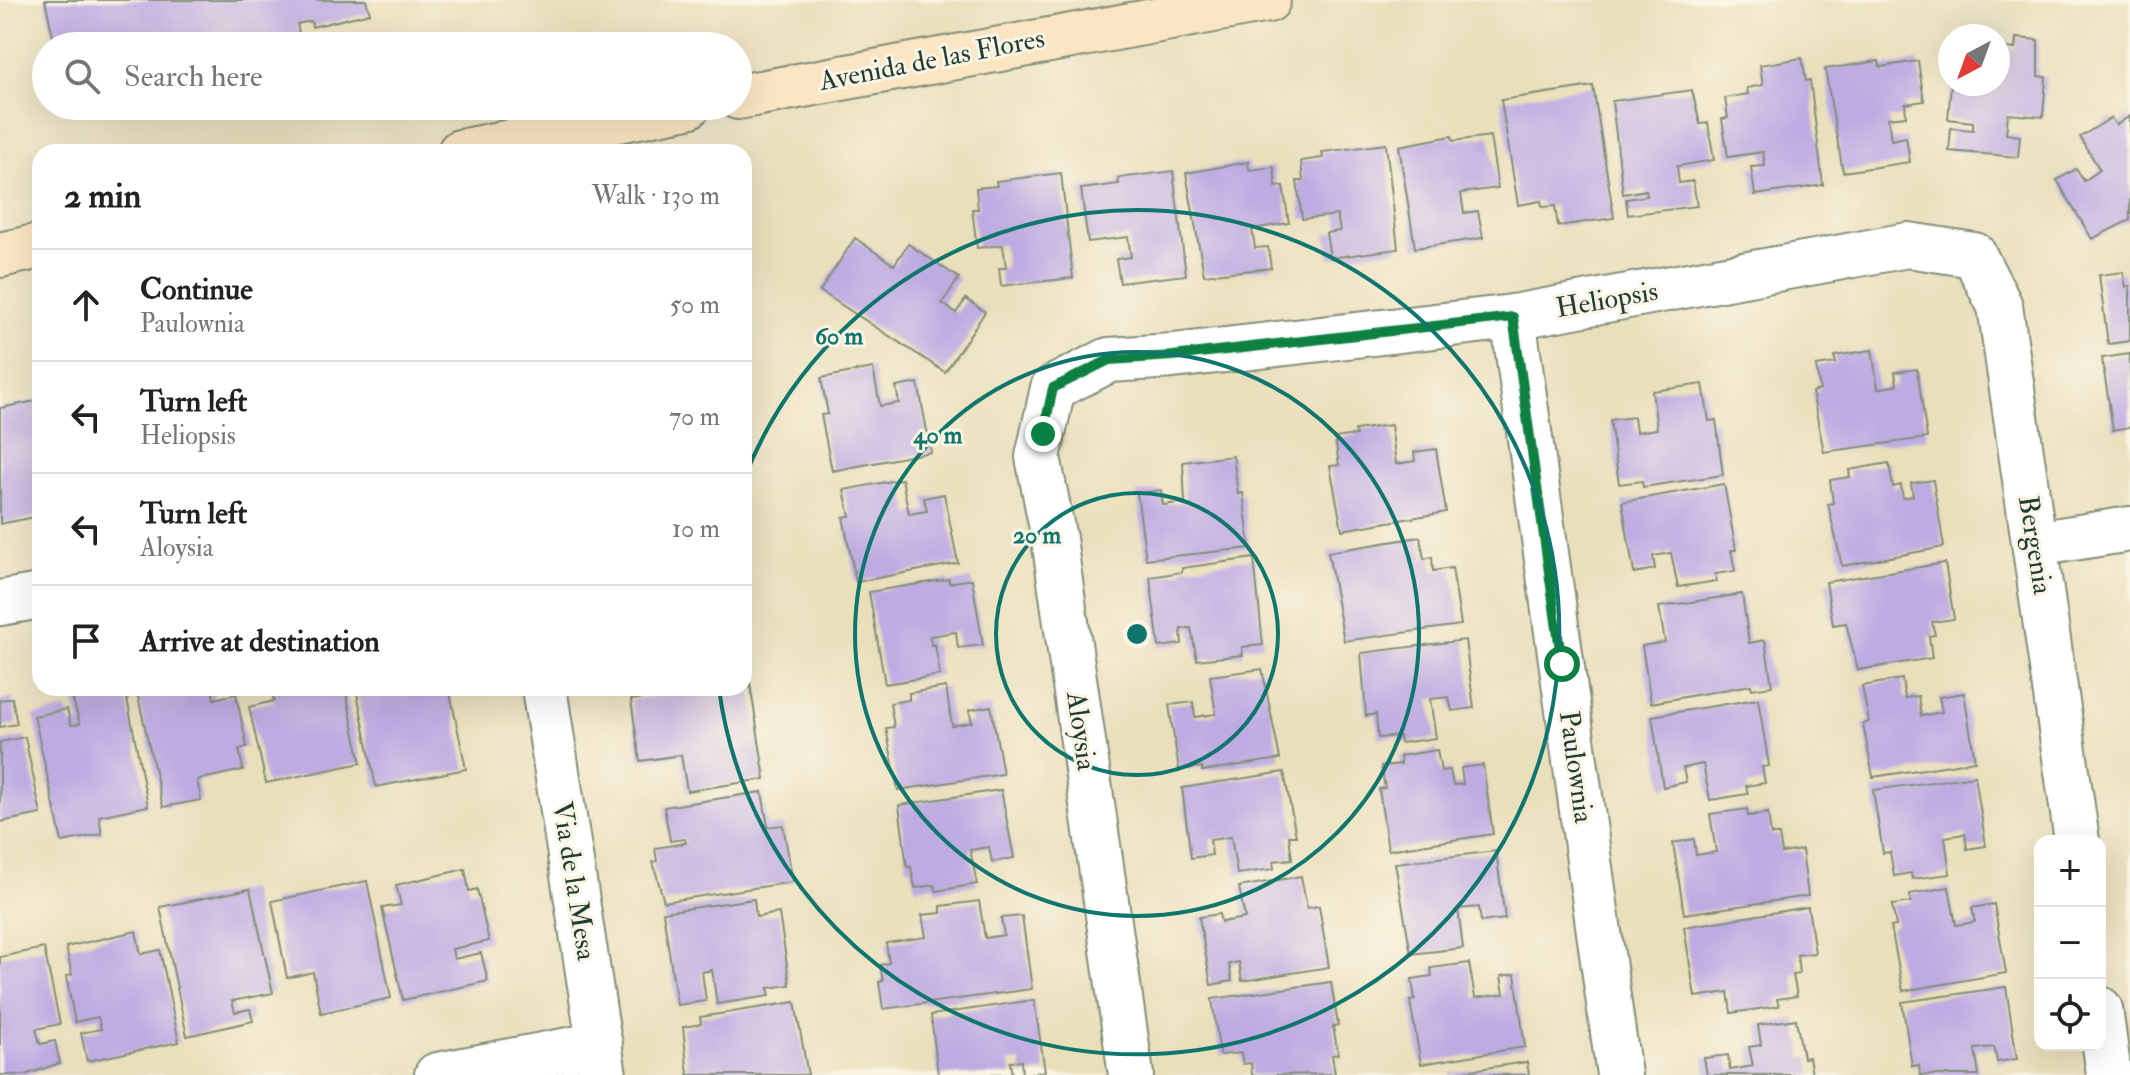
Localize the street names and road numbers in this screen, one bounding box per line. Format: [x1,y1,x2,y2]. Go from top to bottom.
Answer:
street label: Avenida de las Flores [815,21,1048,99]
street label: Heliopsis [1553,274,1661,326]
street label: Bergenia [2010,493,2060,597]
street label: Aloysia [1058,688,1104,773]
street label: Paulownia [1551,709,1601,826]
street label: Via de la Mesa [544,799,604,963]

